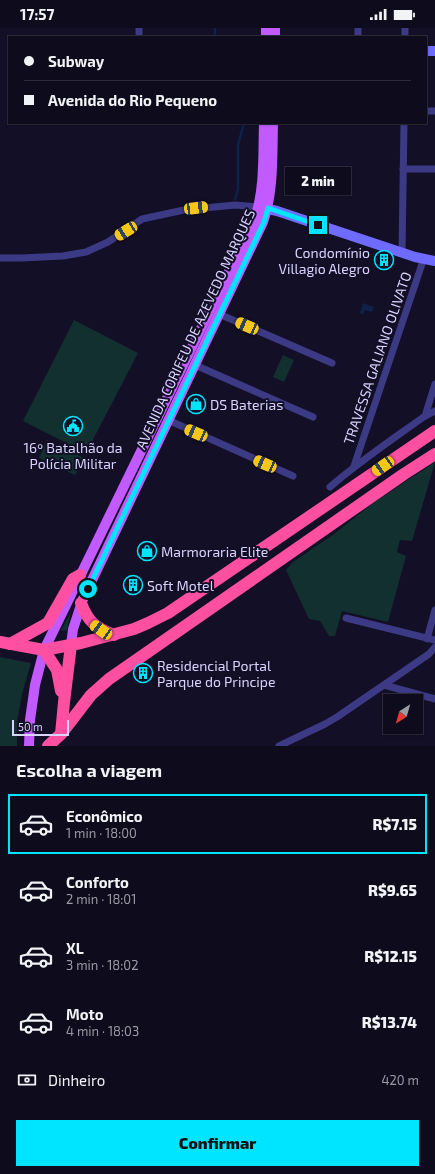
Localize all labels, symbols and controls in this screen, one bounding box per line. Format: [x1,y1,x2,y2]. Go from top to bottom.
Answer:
text: 17:57 [20,5,54,23]
text: Subway [48,52,104,70]
text: Avenida do Rio Pequeno [48,91,217,109]
callout: 2 min [285,167,351,195]
text: 2 min [301,173,335,189]
car [183,201,209,215]
street label: AVENIDA CORIFEU DE AZEVEDO MARQUES [132,206,258,452]
route end [309,216,327,234]
car [113,220,139,242]
place label: Condomínio Villagio Alegro [278,244,370,277]
building icon: Condomínio Villagio Alegro [373,249,395,271]
street label: TRAVESSA GALIANO OLIVATO [339,269,415,447]
car [234,316,260,336]
shop icon: DS Baterias [185,393,207,415]
place label: DS Baterias [210,396,283,413]
public building icon: 16º Batalhão da Polícia Militar [62,415,84,437]
car [183,423,209,443]
place label: 16º Batalhão da Polícia Militar [23,439,123,472]
car [252,454,278,474]
car [370,454,396,478]
shop icon: Marmoraria Elite [136,540,158,562]
place label: Marmoraria Elite [161,543,268,560]
building icon: Soft Motel [122,574,144,596]
place label: Soft Motel [147,577,215,594]
route start [79,580,97,598]
car [88,618,114,642]
place label: Residencial Portal Parque do Principe [157,657,275,690]
building icon: Residencial Portal Parque do Principe [132,662,154,684]
north arrow [383,694,423,734]
map controls [383,694,423,734]
scale bar [12,718,69,737]
text: 50 m [18,720,43,733]
text: Escolha a viagem [16,759,162,781]
icon: car [18,806,54,842]
text: Econômico [66,807,143,825]
text: R$7.15 [372,815,417,833]
text: 1 min · 18:00 [66,825,137,841]
icon: car [18,872,54,908]
text: Conforto [66,873,129,891]
text: R$9.65 [368,881,417,899]
text: 2 min · 18:01 [66,891,136,907]
icon: car [18,938,54,974]
text: XL [66,939,84,957]
text: R$12.15 [364,947,417,965]
text: 3 min · 18:02 [66,957,138,973]
icon: car [18,1004,54,1040]
text: Moto [66,1005,104,1023]
text: R$13.74 [362,1013,417,1031]
text: 4 min · 18:03 [66,1023,139,1039]
icon: cash [16,1069,38,1091]
text: Dinheiro [48,1071,105,1089]
text: 420 m [382,1072,419,1088]
button: Confirmar [16,1120,419,1166]

